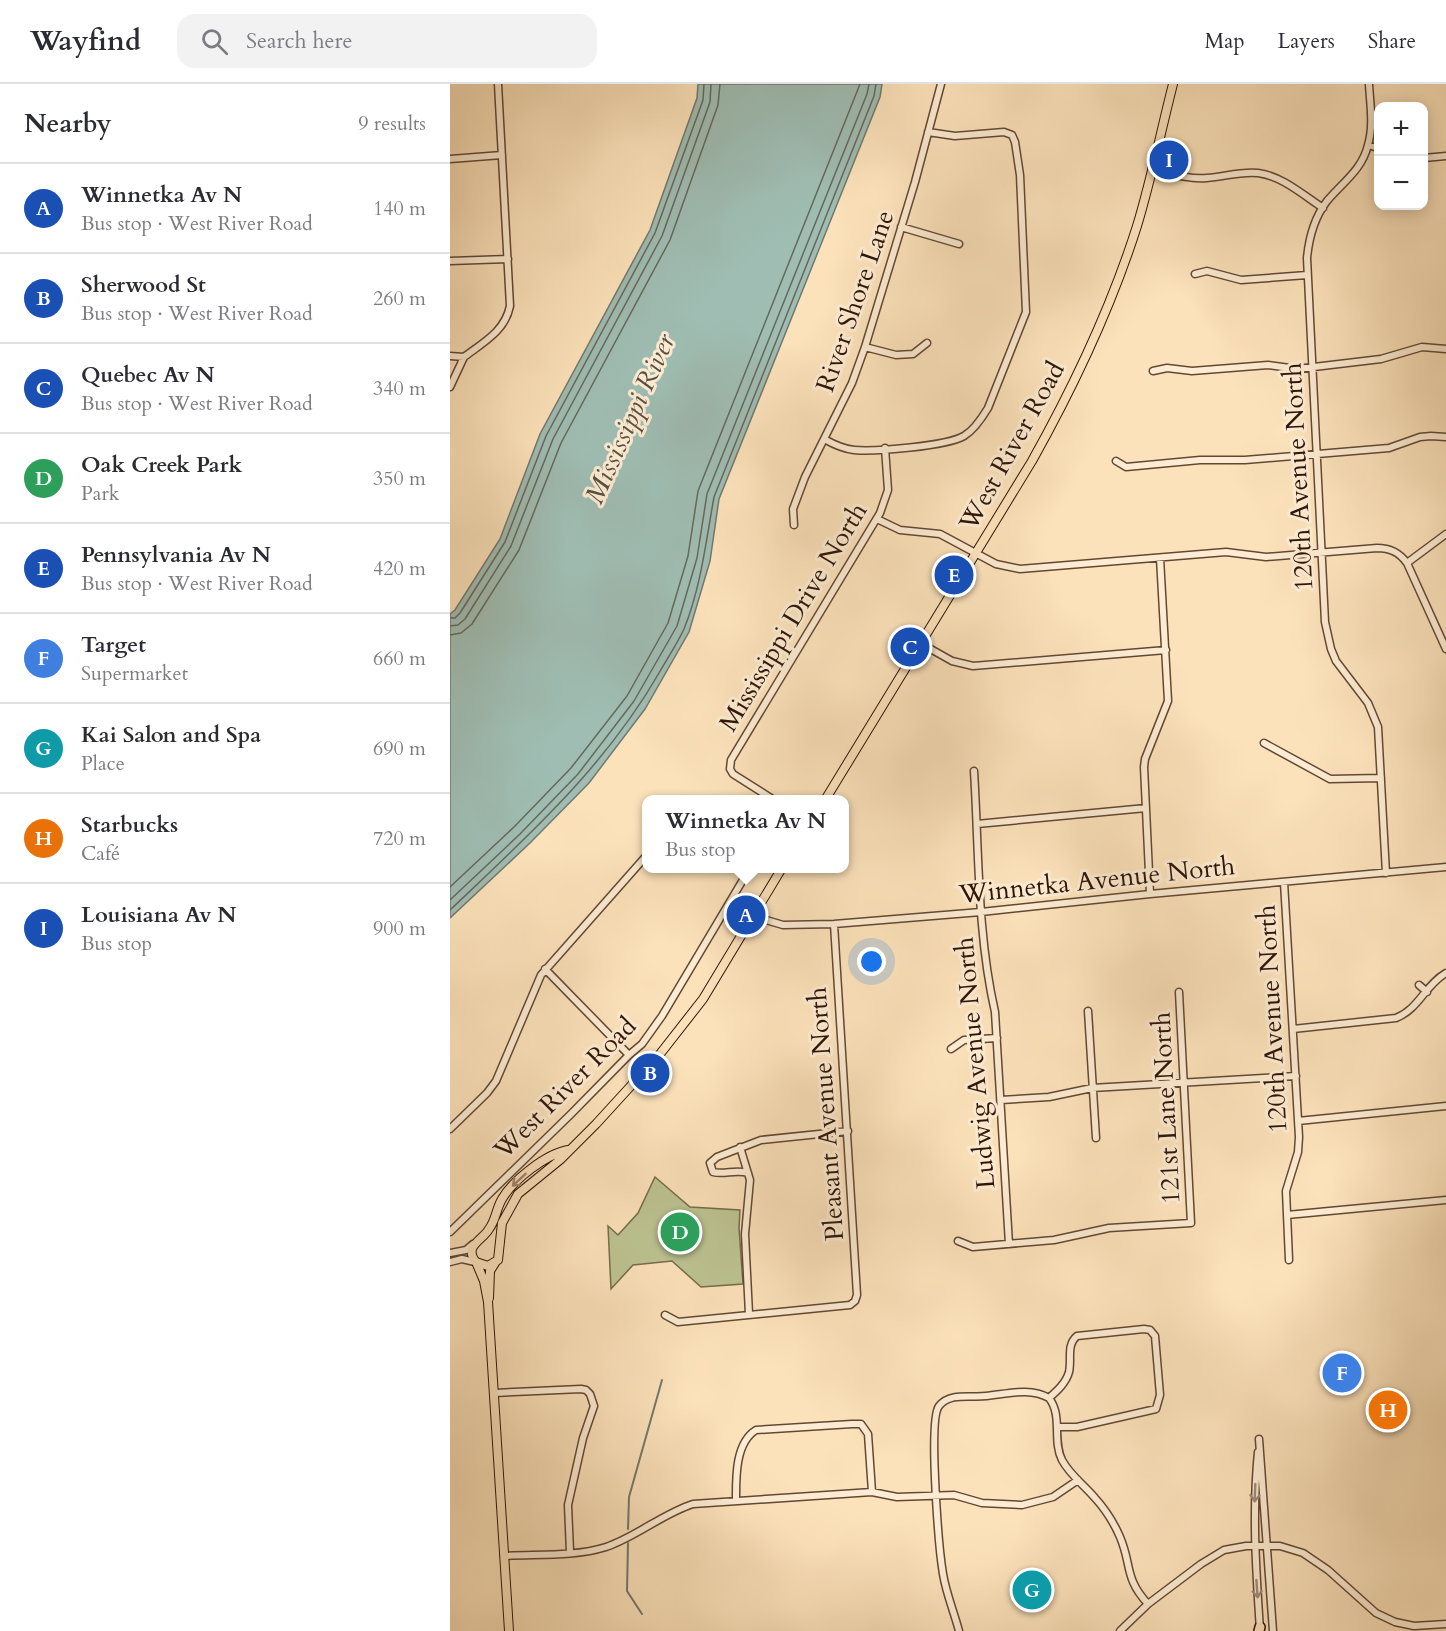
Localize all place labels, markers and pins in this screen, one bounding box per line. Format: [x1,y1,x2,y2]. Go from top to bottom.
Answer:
pin: I [1150,138,1188,182]
pin: E [934,552,974,598]
pin: C [890,624,930,670]
pin: A [726,892,766,938]
pin: B [630,1050,670,1096]
pin: D [660,1210,700,1254]
pin: F [1322,1350,1362,1396]
pin: H [1368,1388,1408,1432]
pin: G [1012,1568,1052,1612]

